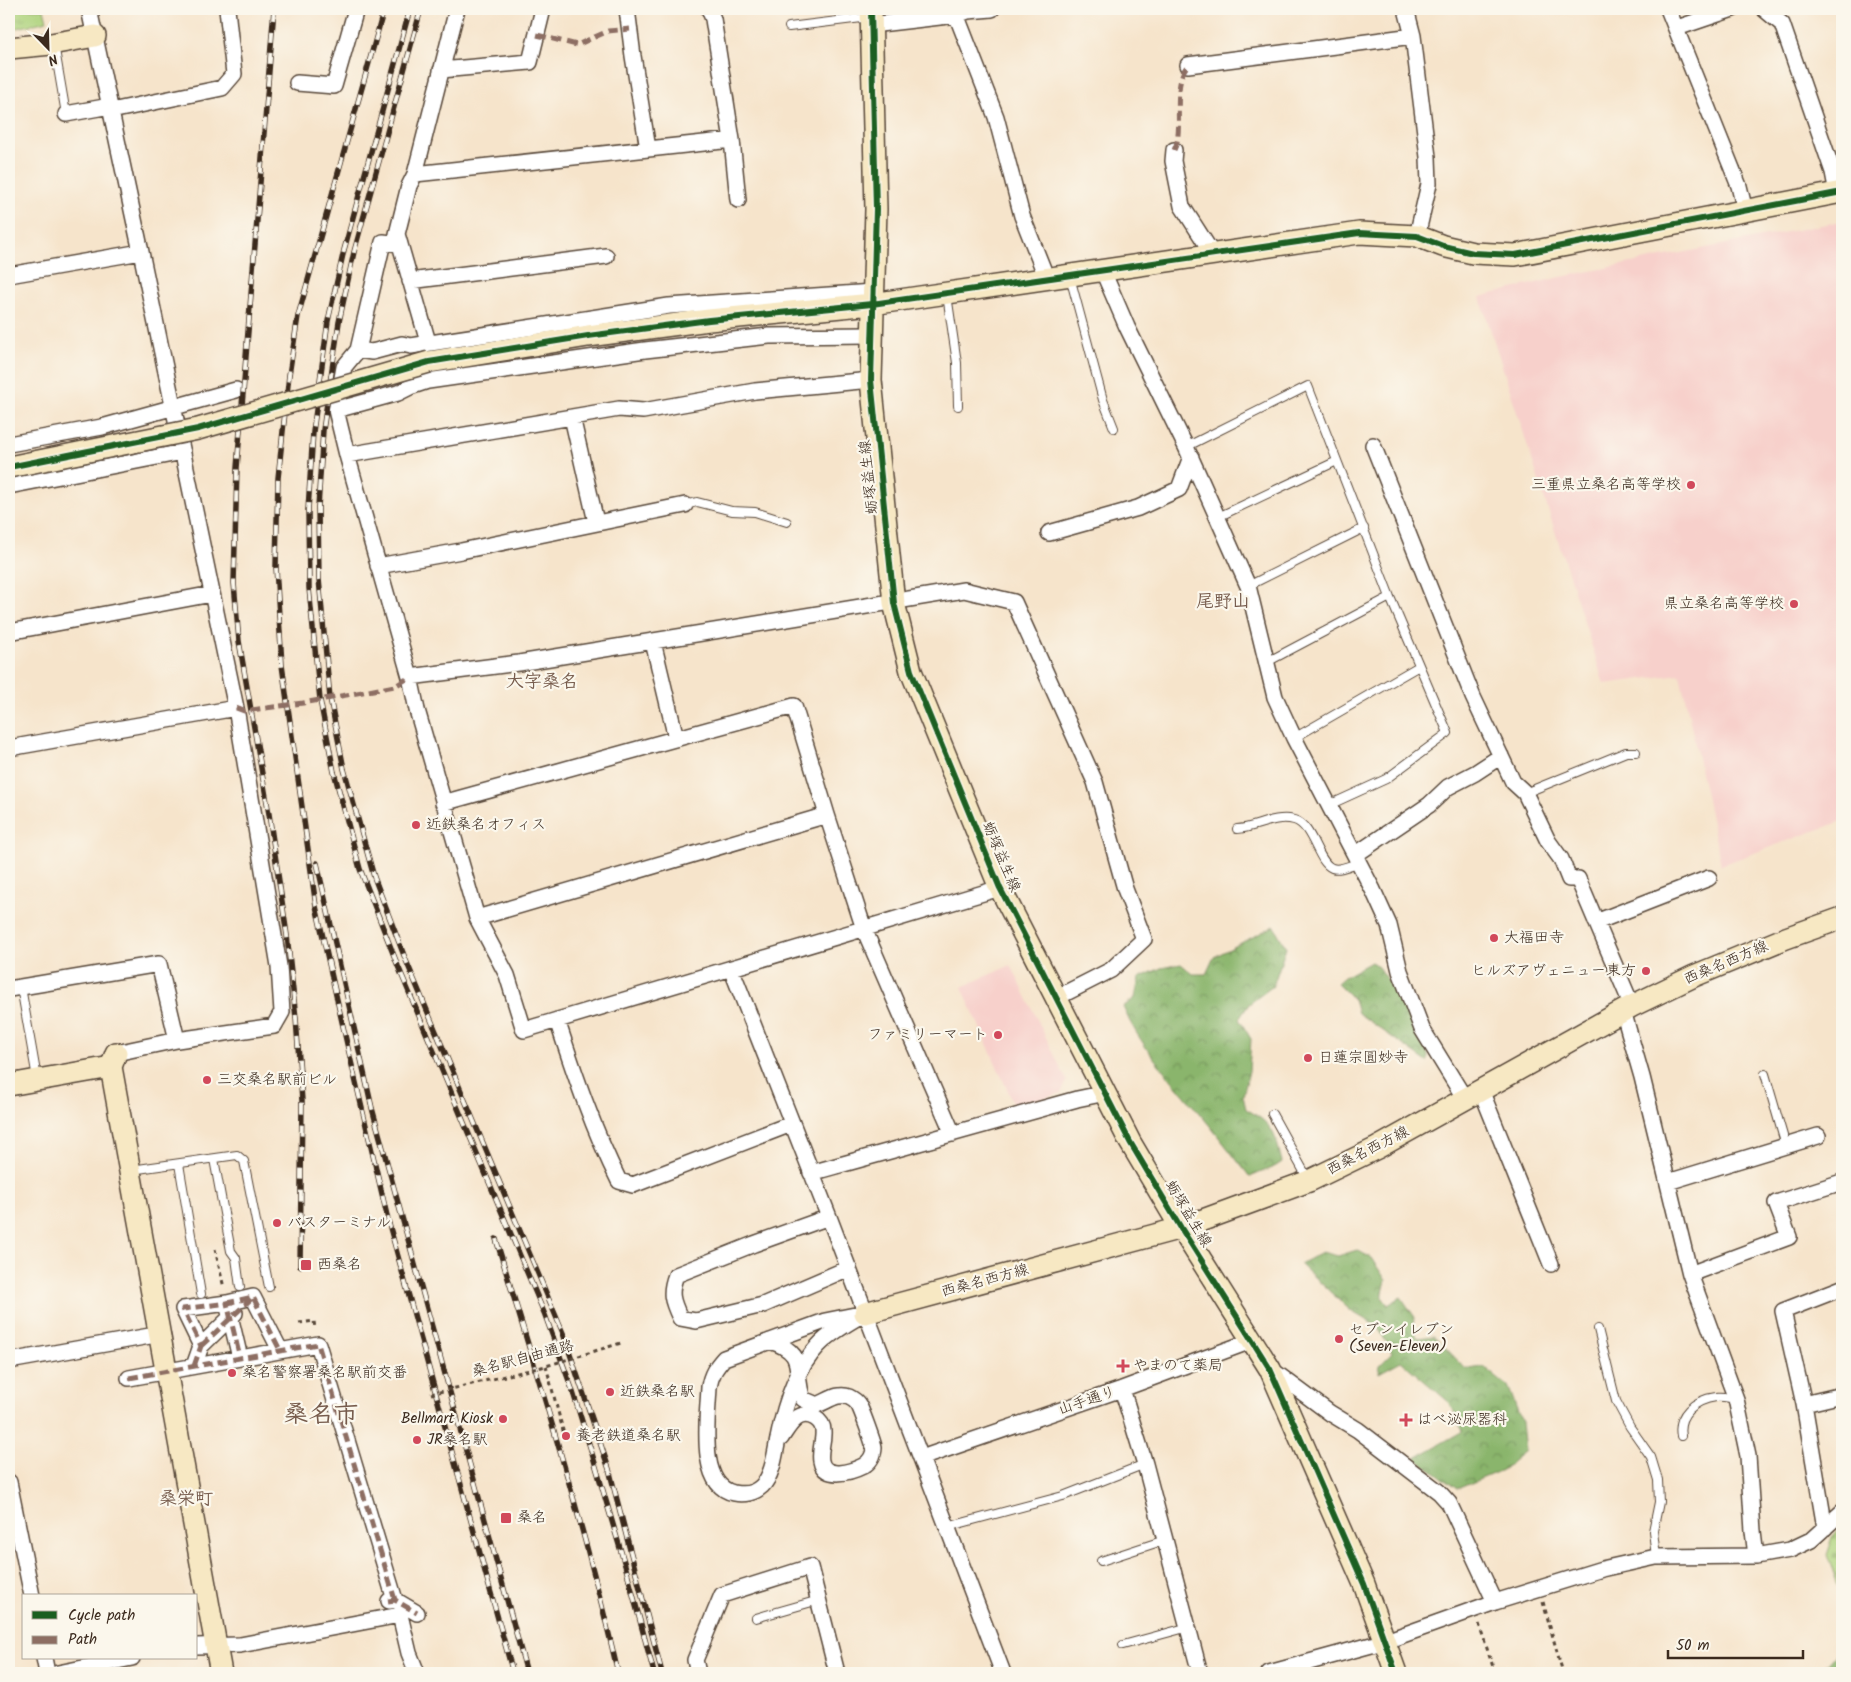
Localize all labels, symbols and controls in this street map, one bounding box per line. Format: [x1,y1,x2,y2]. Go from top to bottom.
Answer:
north arrow [22,22,72,72]
text: N [44,47,61,71]
street label: 蛎塚益生線 [853,438,885,516]
place label: 三重県立桑名高等学校 [1531,473,1681,497]
marker: 三重県立桑名高等学校 [1685,479,1697,491]
district label: 尾野山 [1196,588,1250,617]
place label: 県立桑名高等学校 [1664,592,1784,616]
marker: 県立桑名高等学校 [1788,598,1800,610]
district label: 大字桑名 [506,668,578,697]
place label: 近鉄桑名オフィス [426,813,546,837]
street label: 蛎塚益生線 [975,818,1027,896]
marker: 近鉄桑名オフィス [410,819,422,831]
place label: 大福田寺 [1504,926,1564,950]
marker: 大福田寺 [1488,932,1500,944]
street label: 西桑名西方線 [1680,934,1772,992]
place label: ヒルズアヴェニュー東方 [1471,959,1636,983]
marker: ヒルズアヴェニュー東方 [1640,965,1652,977]
place label: ファミリーマート [868,1023,988,1047]
marker: ファミリーマート [992,1029,1004,1041]
place label: 日蓮宗圓妙寺 [1318,1046,1408,1070]
marker: 日蓮宗圓妙寺 [1302,1052,1314,1064]
place label: 三交桑名駅前ビル [217,1068,337,1092]
marker: 三交桑名駅前ビル [201,1074,213,1086]
street label: 西桑名西方線 [1322,1120,1414,1182]
street label: 蛎塚益生線 [1158,1176,1218,1252]
place label: バスターミナル [287,1211,391,1235]
marker: バスターミナル [271,1217,283,1229]
place label: 西桑名 [317,1253,362,1277]
marker: 西桑名 [299,1258,313,1272]
street label: 西桑名西方線 [938,1258,1032,1304]
place label: セブンイレブン (Seven-Eleven) [1349,1318,1454,1359]
marker: セブンイレブン (Seven-Eleven) [1333,1333,1345,1345]
street label: 桑名駅自由通路 [469,1334,577,1384]
place label: やまのて薬局 [1133,1354,1223,1378]
marker: やまのて薬局 [1117,1360,1129,1372]
place label: 桑名警察署桑名駅前交番 [242,1361,407,1385]
marker: 桑名警察署桑名駅前交番 [226,1367,238,1379]
place label: 近鉄桑名駅 [620,1380,695,1404]
street label: 山手通り [1055,1380,1119,1422]
marker: 近鉄桑名駅 [604,1386,616,1398]
district label: 桑名市 [283,1395,359,1435]
place label: Bellmart Kiosk [401,1407,494,1431]
place label: はべ泌尿器科 [1417,1408,1507,1432]
marker: Bellmart Kiosk [497,1413,509,1425]
marker: はべ泌尿器科 [1399,1413,1413,1427]
place label: 養老鉄道桑名駅 [576,1424,681,1448]
place label: JR桑名駅 [427,1428,488,1452]
marker: 養老鉄道桑名駅 [560,1430,572,1442]
marker: JR桑名駅 [411,1434,423,1446]
district label: 桑栄町 [159,1485,213,1514]
place label: 桑名 [517,1506,547,1530]
marker: 桑名 [499,1511,513,1525]
legend [22,1594,198,1660]
text: Cycle path [68,1604,135,1628]
scale bar [1668,1627,1804,1659]
text: Path [68,1628,97,1652]
text: 50 m [1676,1634,1710,1658]

